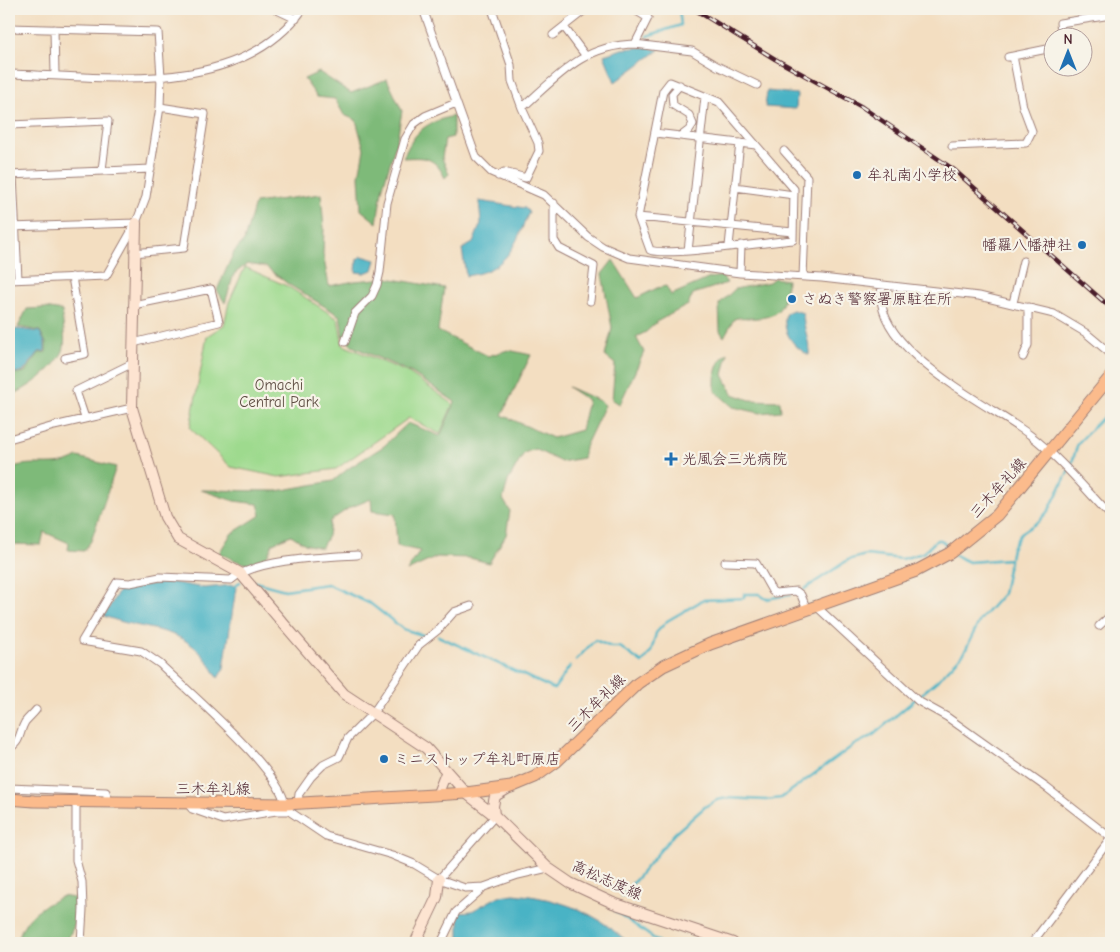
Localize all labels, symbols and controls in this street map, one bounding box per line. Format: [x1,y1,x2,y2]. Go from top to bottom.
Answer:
north arrow [1042,28,1092,78]
text: N [1063,31,1073,48]
place label: 牟礼南小学校 [867,166,957,184]
marker: 牟礼南小学校 [851,169,863,181]
place label: 幡羅八幡神社 [982,236,1072,254]
marker: 幡羅八幡神社 [1076,239,1088,251]
place label: さぬき警察署原駐在所 [802,290,952,308]
marker: さぬき警察署原駐在所 [786,293,798,305]
park label: Omachi Central Park [239,376,320,411]
place label: 光風会三光病院 [682,450,787,468]
marker: 光風会三光病院 [664,452,678,466]
street label: 三木牟礼線 [966,454,1030,522]
street label: 三木牟礼線 [563,670,629,736]
place label: ミニストップ牟礼町原店 [394,750,561,768]
marker: ミニストップ牟礼町原店 [378,753,390,765]
street label: 三木牟礼線 [175,780,251,798]
street label: 高松志度線 [569,857,645,903]

